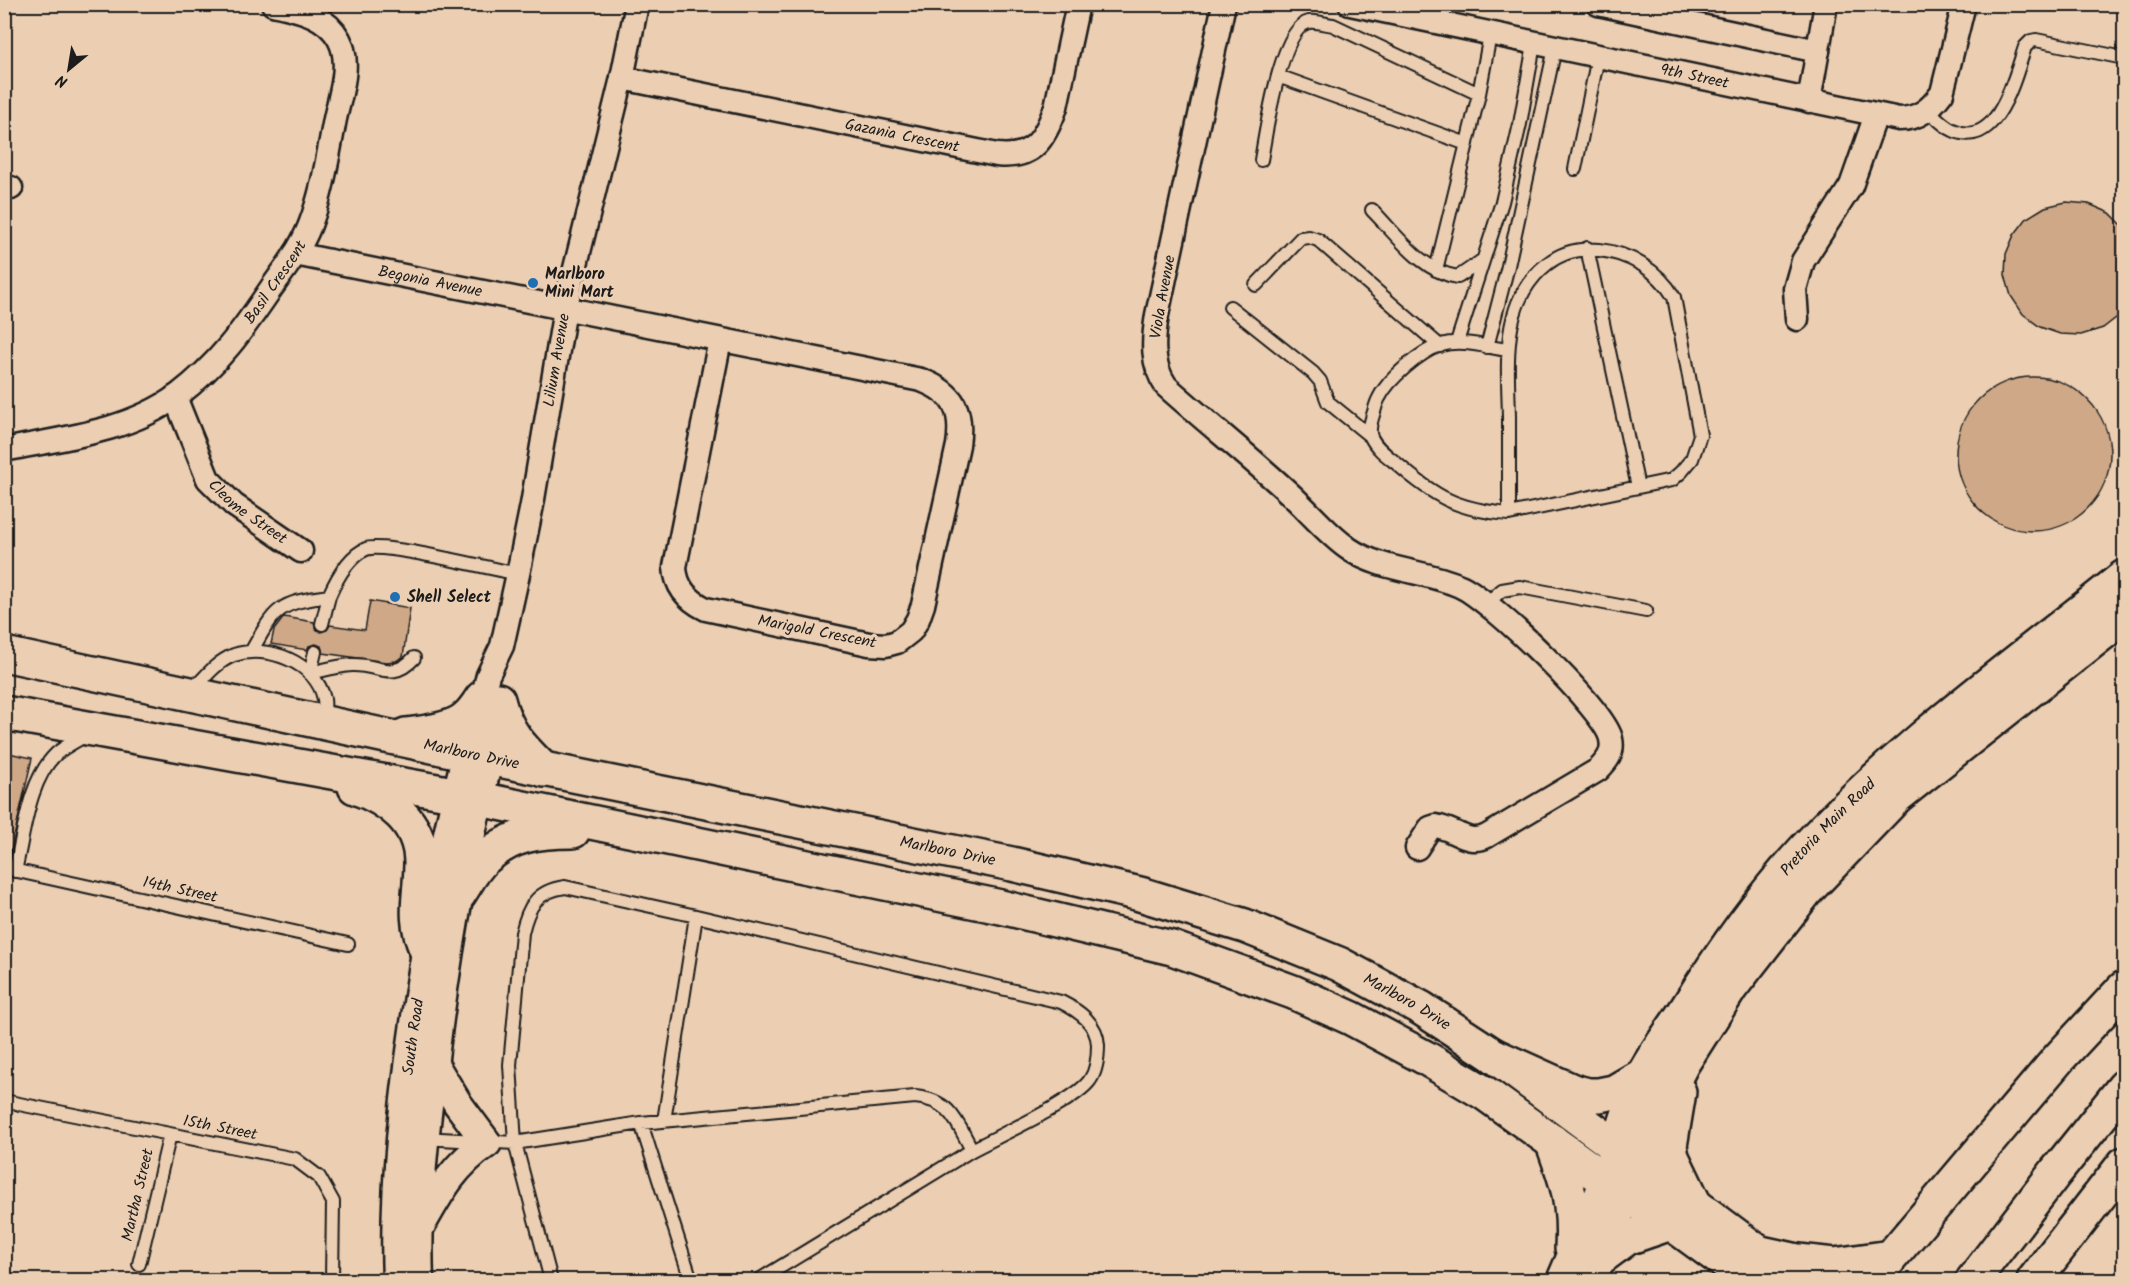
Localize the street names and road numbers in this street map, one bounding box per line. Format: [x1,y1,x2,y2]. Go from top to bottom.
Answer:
street label: 9th Street [1658,57,1732,96]
street label: Gazania Crescent [843,112,962,160]
street label: Basil Crescent [238,235,313,329]
street label: Viola Avenue [1143,253,1183,341]
street label: Begonia Avenue [376,259,485,304]
street label: Lilium Avenue [536,312,577,409]
street label: Cleome Street [202,473,293,551]
street label: Marigold Crescent [756,608,879,656]
street label: Marlboro Drive [421,732,522,776]
street label: Pretoria Main Road [1774,771,1882,882]
street label: Marlboro Drive [897,829,998,873]
street label: 14th Street [140,870,220,910]
street label: Marlboro Drive [1359,967,1456,1037]
street label: South Road [396,996,431,1076]
street label: 15th Street [181,1109,260,1148]
street label: Martha Street [115,1145,161,1244]

